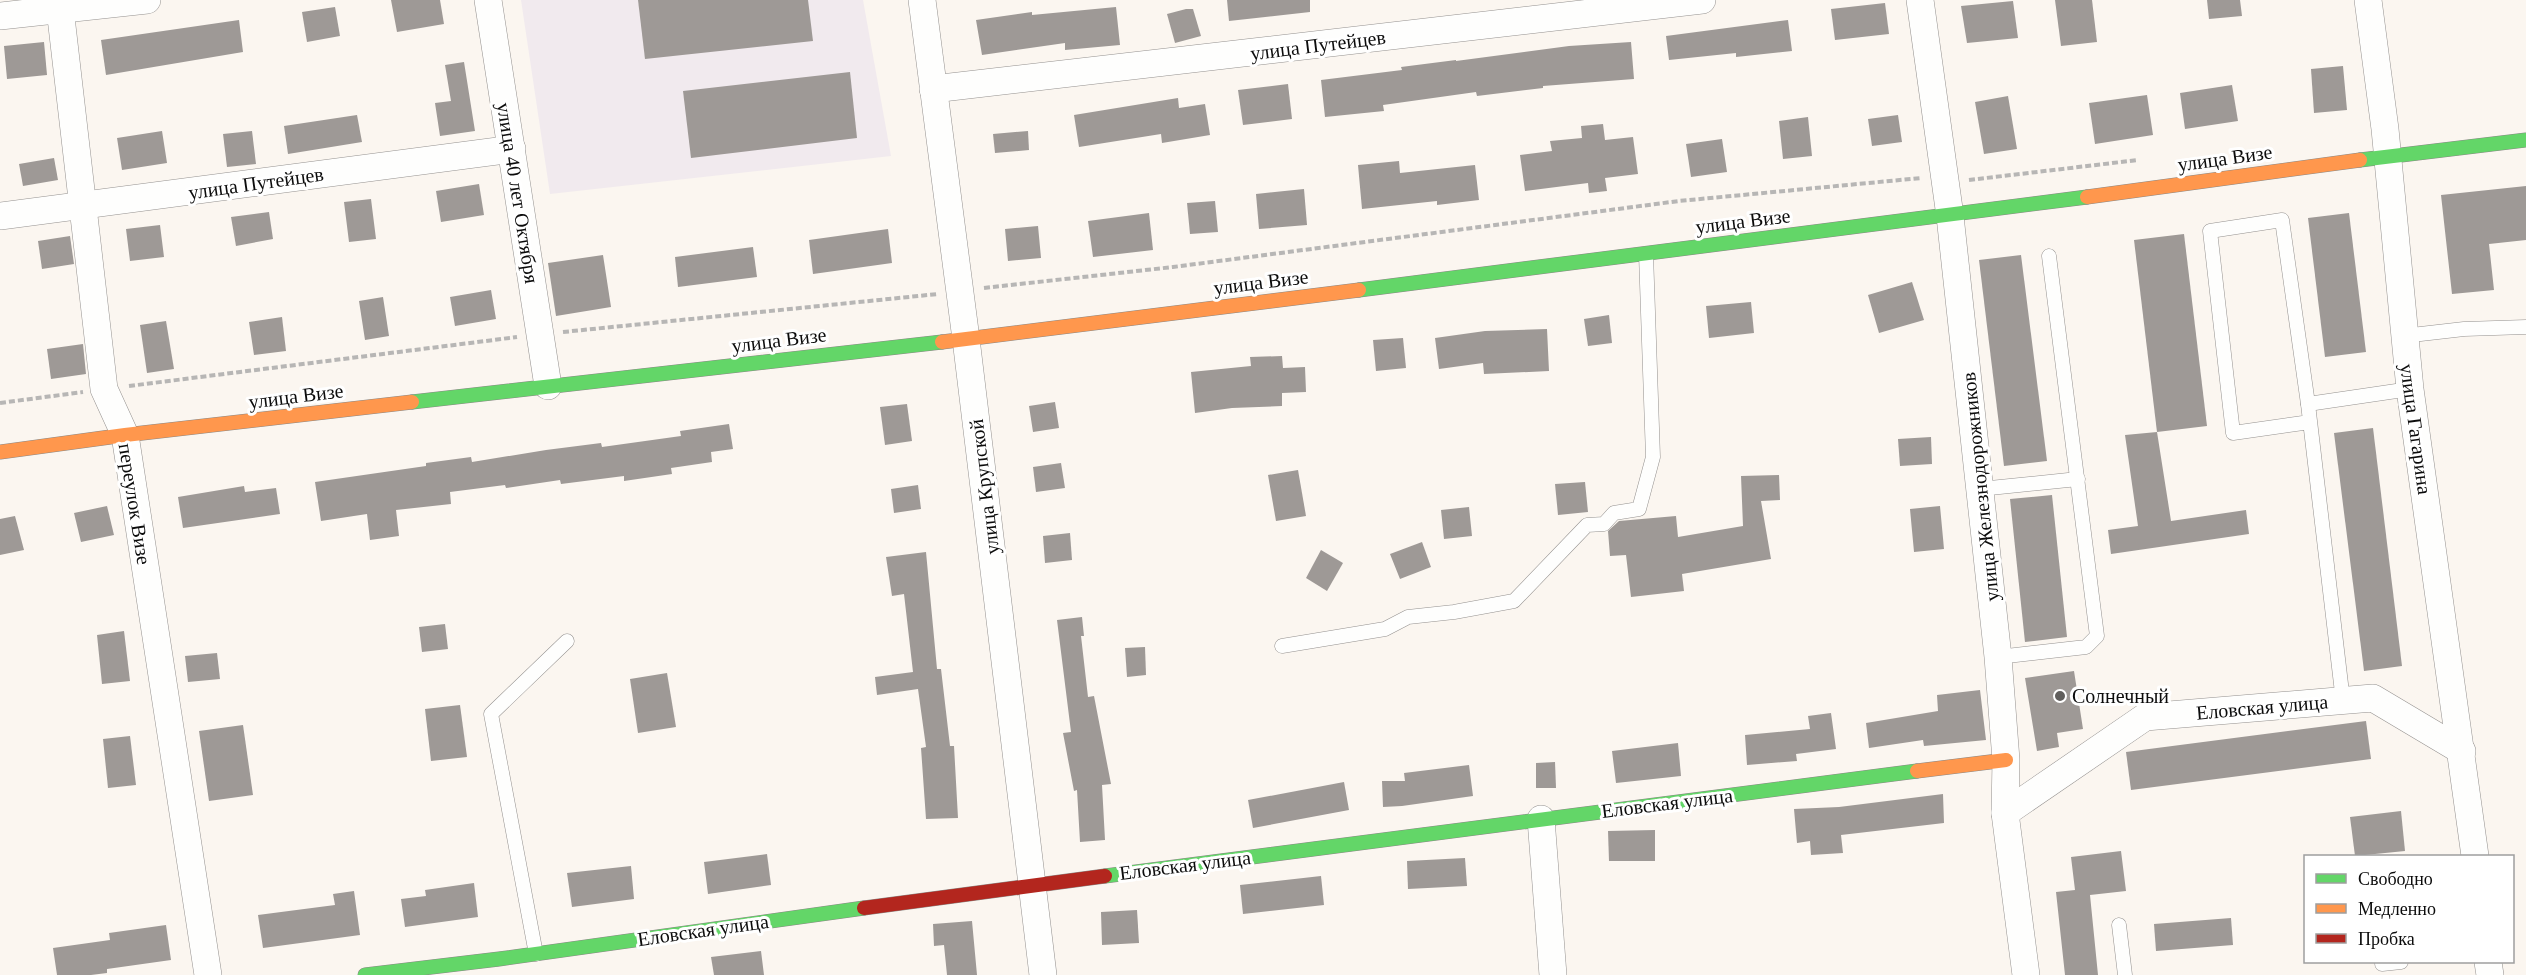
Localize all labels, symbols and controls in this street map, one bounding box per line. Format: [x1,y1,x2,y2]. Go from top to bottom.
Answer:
street label: улица Путейцев [1249,26,1387,65]
street label: улица 40 лет Октября [492,101,543,285]
street label: улица Визе [2176,140,2274,177]
street label: улица Путейцев [187,163,325,204]
street label: улица Визе [1694,204,1792,239]
street label: улица Визе [1212,265,1310,300]
street label: улица Визе [730,323,828,358]
street label: улица Гагарина [2395,362,2436,496]
street label: улица Железнодорожников [1957,371,2004,603]
street label: улица Визе [247,379,345,414]
street label: улица Крупской [965,418,1004,556]
street label: переулок Визе [114,442,155,567]
place label: Солнечный [2072,685,2169,707]
marker: Солнечный [2053,689,2067,703]
street label: Еловская улица [2195,690,2329,725]
street label: Еловская улица [1600,784,1734,823]
street label: Еловская улица [1118,846,1252,885]
legend [2304,855,2514,963]
text: Свободно [2358,869,2433,889]
text: Медленно [2358,899,2436,919]
street label: Еловская улица [636,910,770,951]
text: Пробка [2358,929,2415,949]

